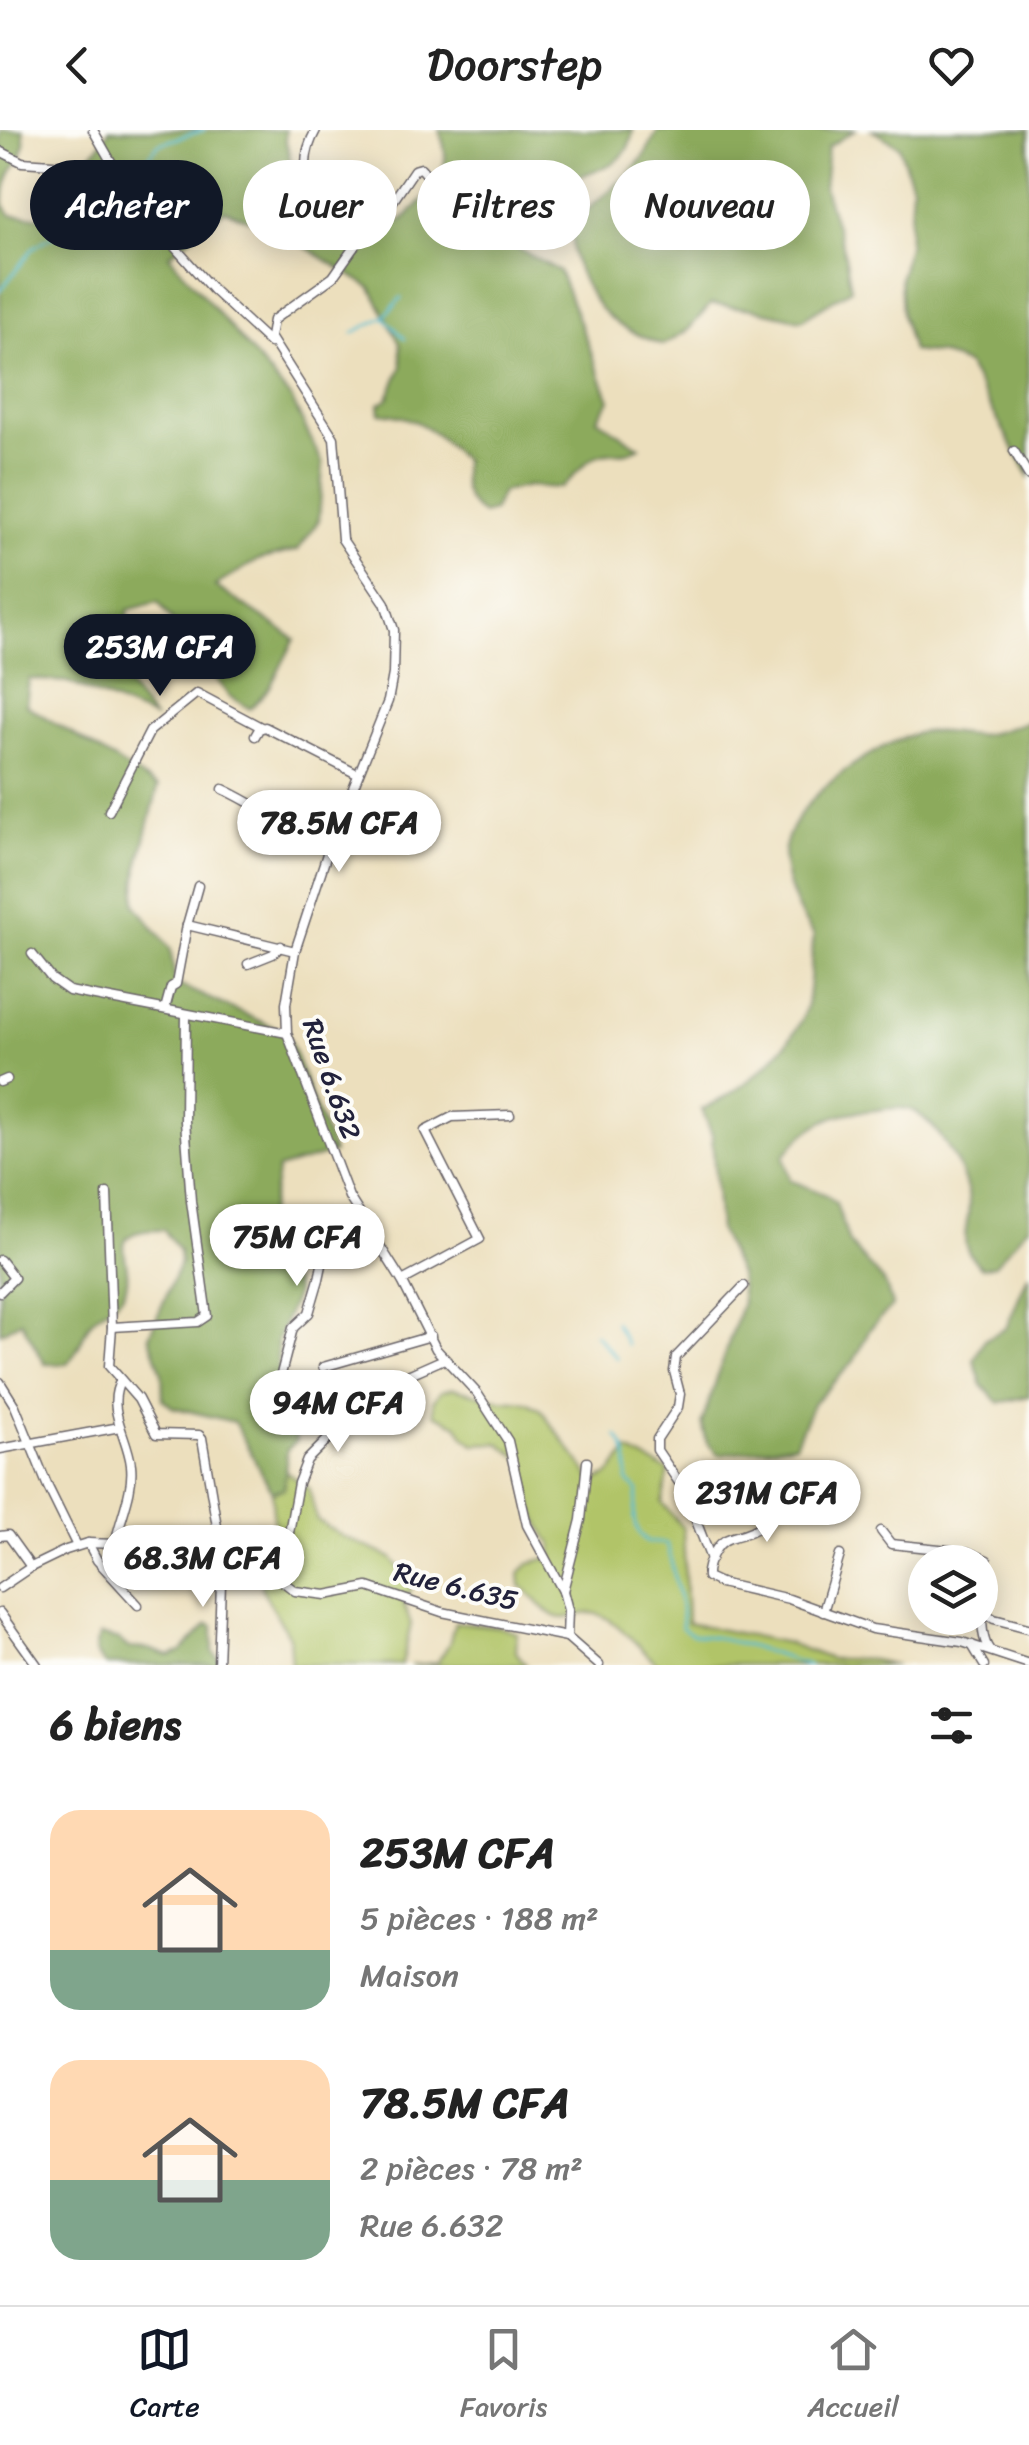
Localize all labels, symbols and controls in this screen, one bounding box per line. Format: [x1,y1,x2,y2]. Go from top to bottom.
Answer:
text: Doorstep [427,25,602,105]
icon: back [50,38,105,93]
icon: heart [924,38,979,93]
chip: Acheter [30,160,223,250]
chip: Louer [243,160,397,250]
chip: Filtres [417,160,590,250]
chip: Nouveau [610,160,810,250]
pin: 253M CFA [57,614,263,699]
text: 253M CFA [86,618,234,675]
pin: 78.5M CFA [225,790,453,875]
text: 78.5M CFA [259,794,419,851]
street label: Rue 6.632 [288,1012,376,1146]
pin: 75M CFA [205,1204,389,1289]
text: 75M CFA [232,1208,362,1265]
pin: 94M CFA [246,1370,430,1455]
text: 94M CFA [272,1374,404,1431]
pin: 231M CFA [664,1460,870,1545]
text: 231M CFA [696,1464,838,1521]
pin: 68.3M CFA [89,1525,317,1610]
text: 68.3M CFA [124,1529,282,1586]
map controls [908,1545,998,1635]
button: layers [908,1545,998,1635]
street label: Rue 6.635 [389,1547,523,1625]
text: 6 biens [50,1688,181,1762]
icon: filters [924,1698,979,1753]
text: 253M CFA [360,1816,555,1890]
icon: home [130,1850,250,1970]
text: 5 pièces · 188 m² [360,1890,599,1947]
text: Maison [360,1947,459,2004]
text: 78.5M CFA [360,2066,570,2140]
icon: home [130,2100,250,2220]
text: 2 pièces · 78 m² [360,2140,583,2197]
text: Rue 6.632 [360,2197,503,2254]
tab: Carte [130,2322,200,2431]
tab: Favoris [460,2322,547,2431]
tab: Accueil [807,2322,899,2431]

